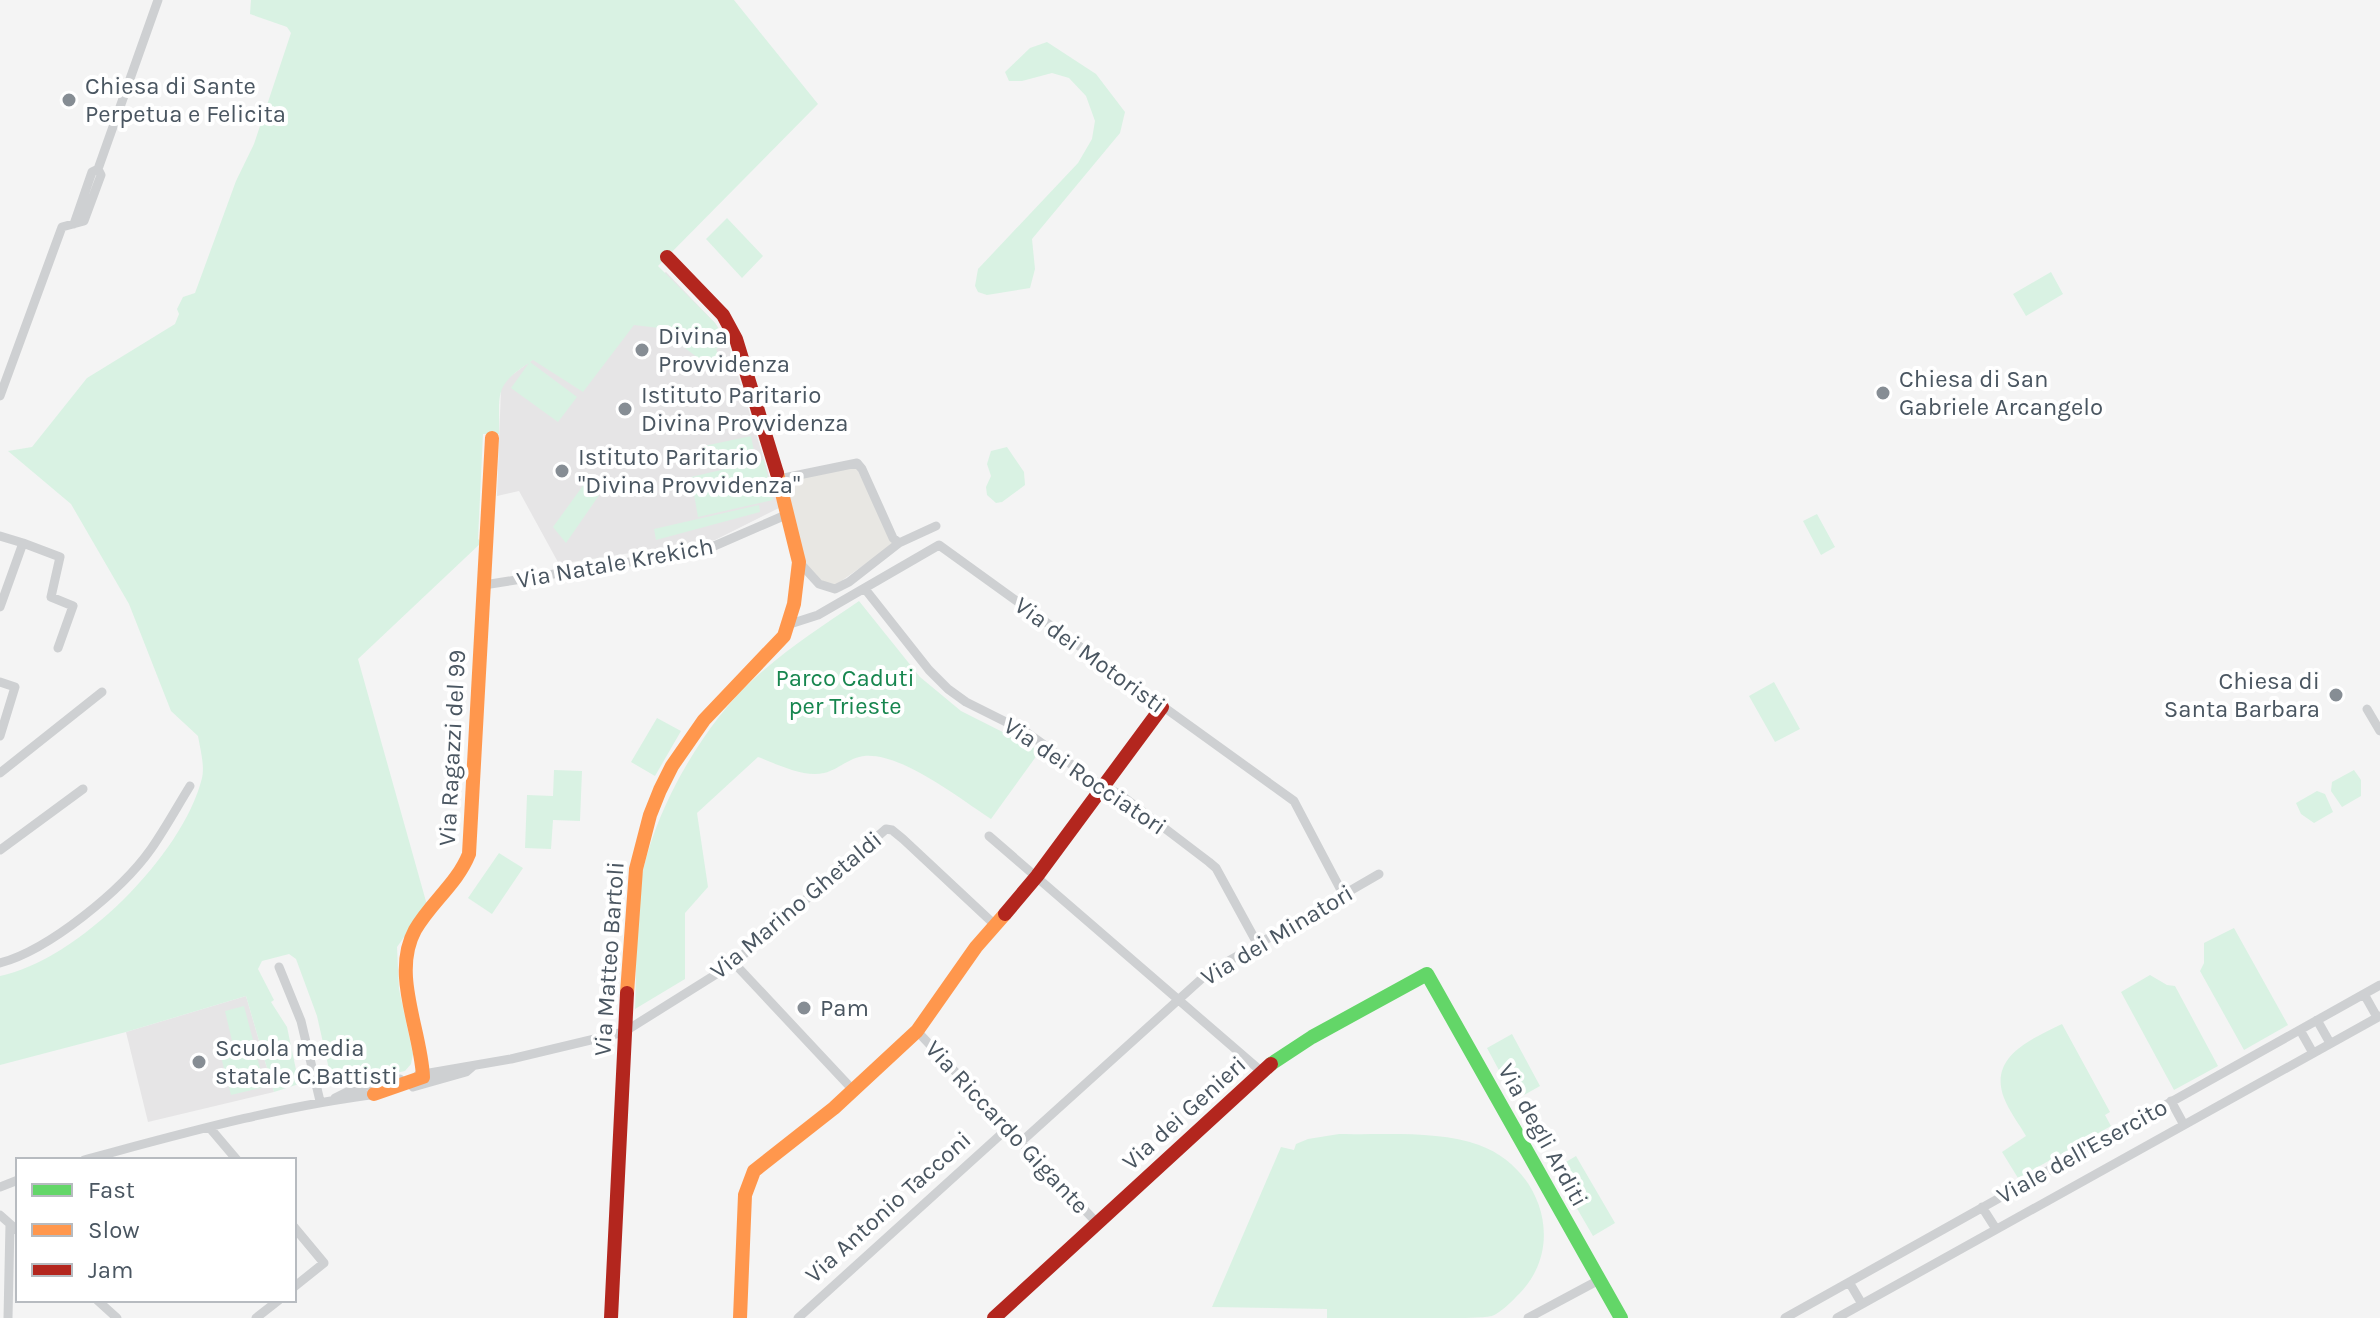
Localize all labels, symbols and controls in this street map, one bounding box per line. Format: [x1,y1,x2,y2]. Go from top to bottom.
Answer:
place label: Chiesa di Sante Perpetua e Felicita [85,72,286,128]
marker: Chiesa di Sante Perpetua e Felicita [60,91,78,109]
place label: Divina Provvidenza [658,322,790,378]
marker: Divina Provvidenza [633,341,651,359]
place label: Chiesa di San Gabriele Arcangelo [1899,365,2103,421]
place label: Istituto Paritario Divina Provvidenza [641,381,849,437]
marker: Chiesa di San Gabriele Arcangelo [1874,384,1892,402]
marker: Istituto Paritario Divina Provvidenza [616,400,634,418]
place label: Istituto Paritario "Divina Provvidenza" [578,443,800,499]
marker: Istituto Paritario "Divina Provvidenza" [553,462,571,480]
street label: Via Natale Krekich [514,532,716,594]
street label: Via dei Motoristi [1009,591,1171,719]
street label: Via Ragazzi del 99 [433,649,471,847]
park label: Parco Caduti per Trieste [775,664,915,720]
place label: Chiesa di Santa Barbara [2164,667,2320,723]
marker: Chiesa di Santa Barbara [2327,686,2345,704]
street label: Via dei Rocciatori [998,711,1172,841]
street label: Via Marino Ghetaldi [705,825,887,985]
street label: Via Matteo Bartoli [588,861,630,1057]
street label: Via dei Minatori [1196,879,1358,991]
place label: Pam [820,994,869,1022]
marker: Pam [795,999,813,1017]
place label: Scuola media statale C.Battisti [215,1034,398,1090]
street label: Via Riccardo Gigante [920,1035,1094,1219]
street label: Via dei Genieri [1116,1050,1252,1176]
marker: Scuola media statale C.Battisti [190,1053,208,1071]
street label: Via degli Arditi [1492,1059,1594,1211]
street label: Viale dell'Esercito [1992,1093,2172,1209]
street label: Via Antonio Tacconi [799,1125,977,1289]
legend [16,1158,296,1302]
text: Fast [88,1176,135,1204]
text: Slow [88,1216,140,1244]
text: Jam [88,1256,133,1284]

